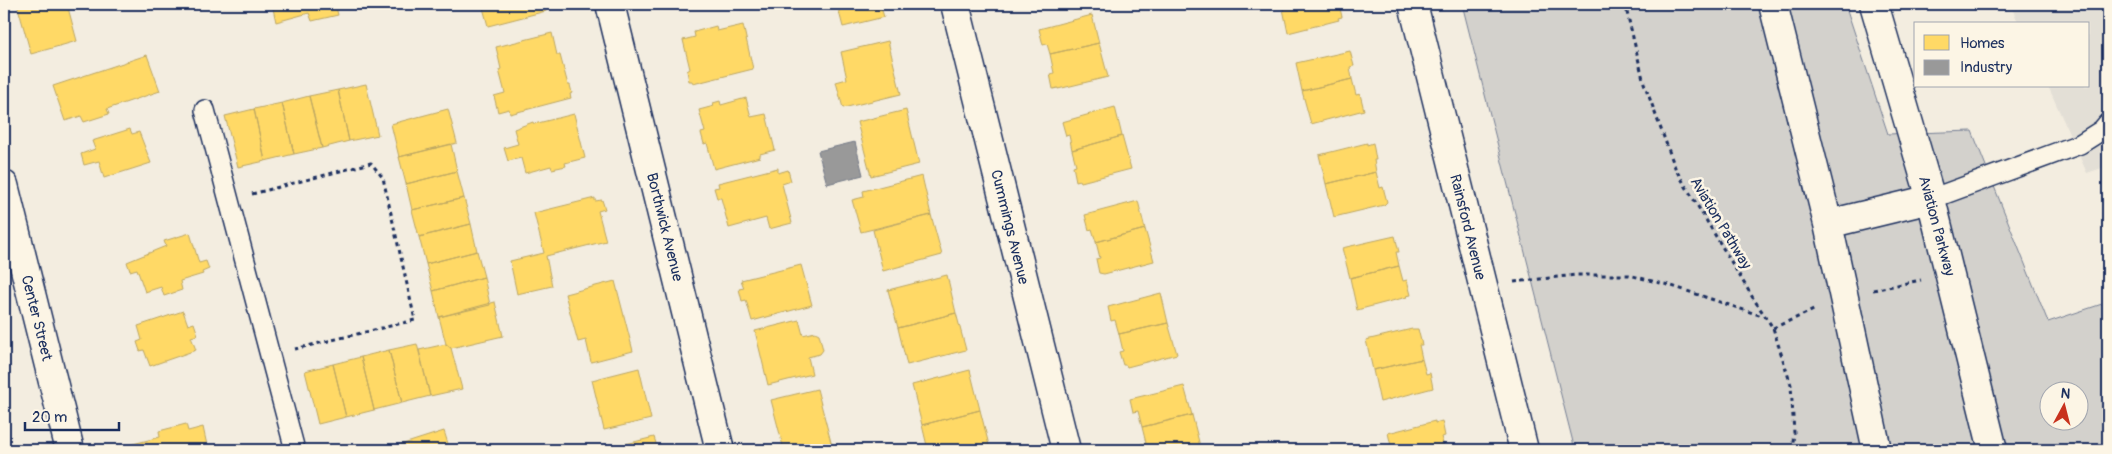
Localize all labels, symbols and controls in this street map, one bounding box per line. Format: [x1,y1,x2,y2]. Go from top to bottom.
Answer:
legend [1914,22,2090,88]
text: Homes [1960,34,2005,53]
text: Industry [1960,58,2013,77]
street label: Cummings Avenue [986,168,1033,287]
street label: Borthwick Avenue [642,171,687,284]
street label: Rainsford Avenue [1445,172,1490,282]
street label: Aviation Pathway [1686,174,1756,273]
street label: Aviation Parkway [1914,174,1959,279]
street label: Center Street [17,273,57,364]
north arrow [2040,382,2090,432]
text: N [2060,385,2071,403]
scale bar [25,399,119,431]
text: 20 m [32,408,67,427]

